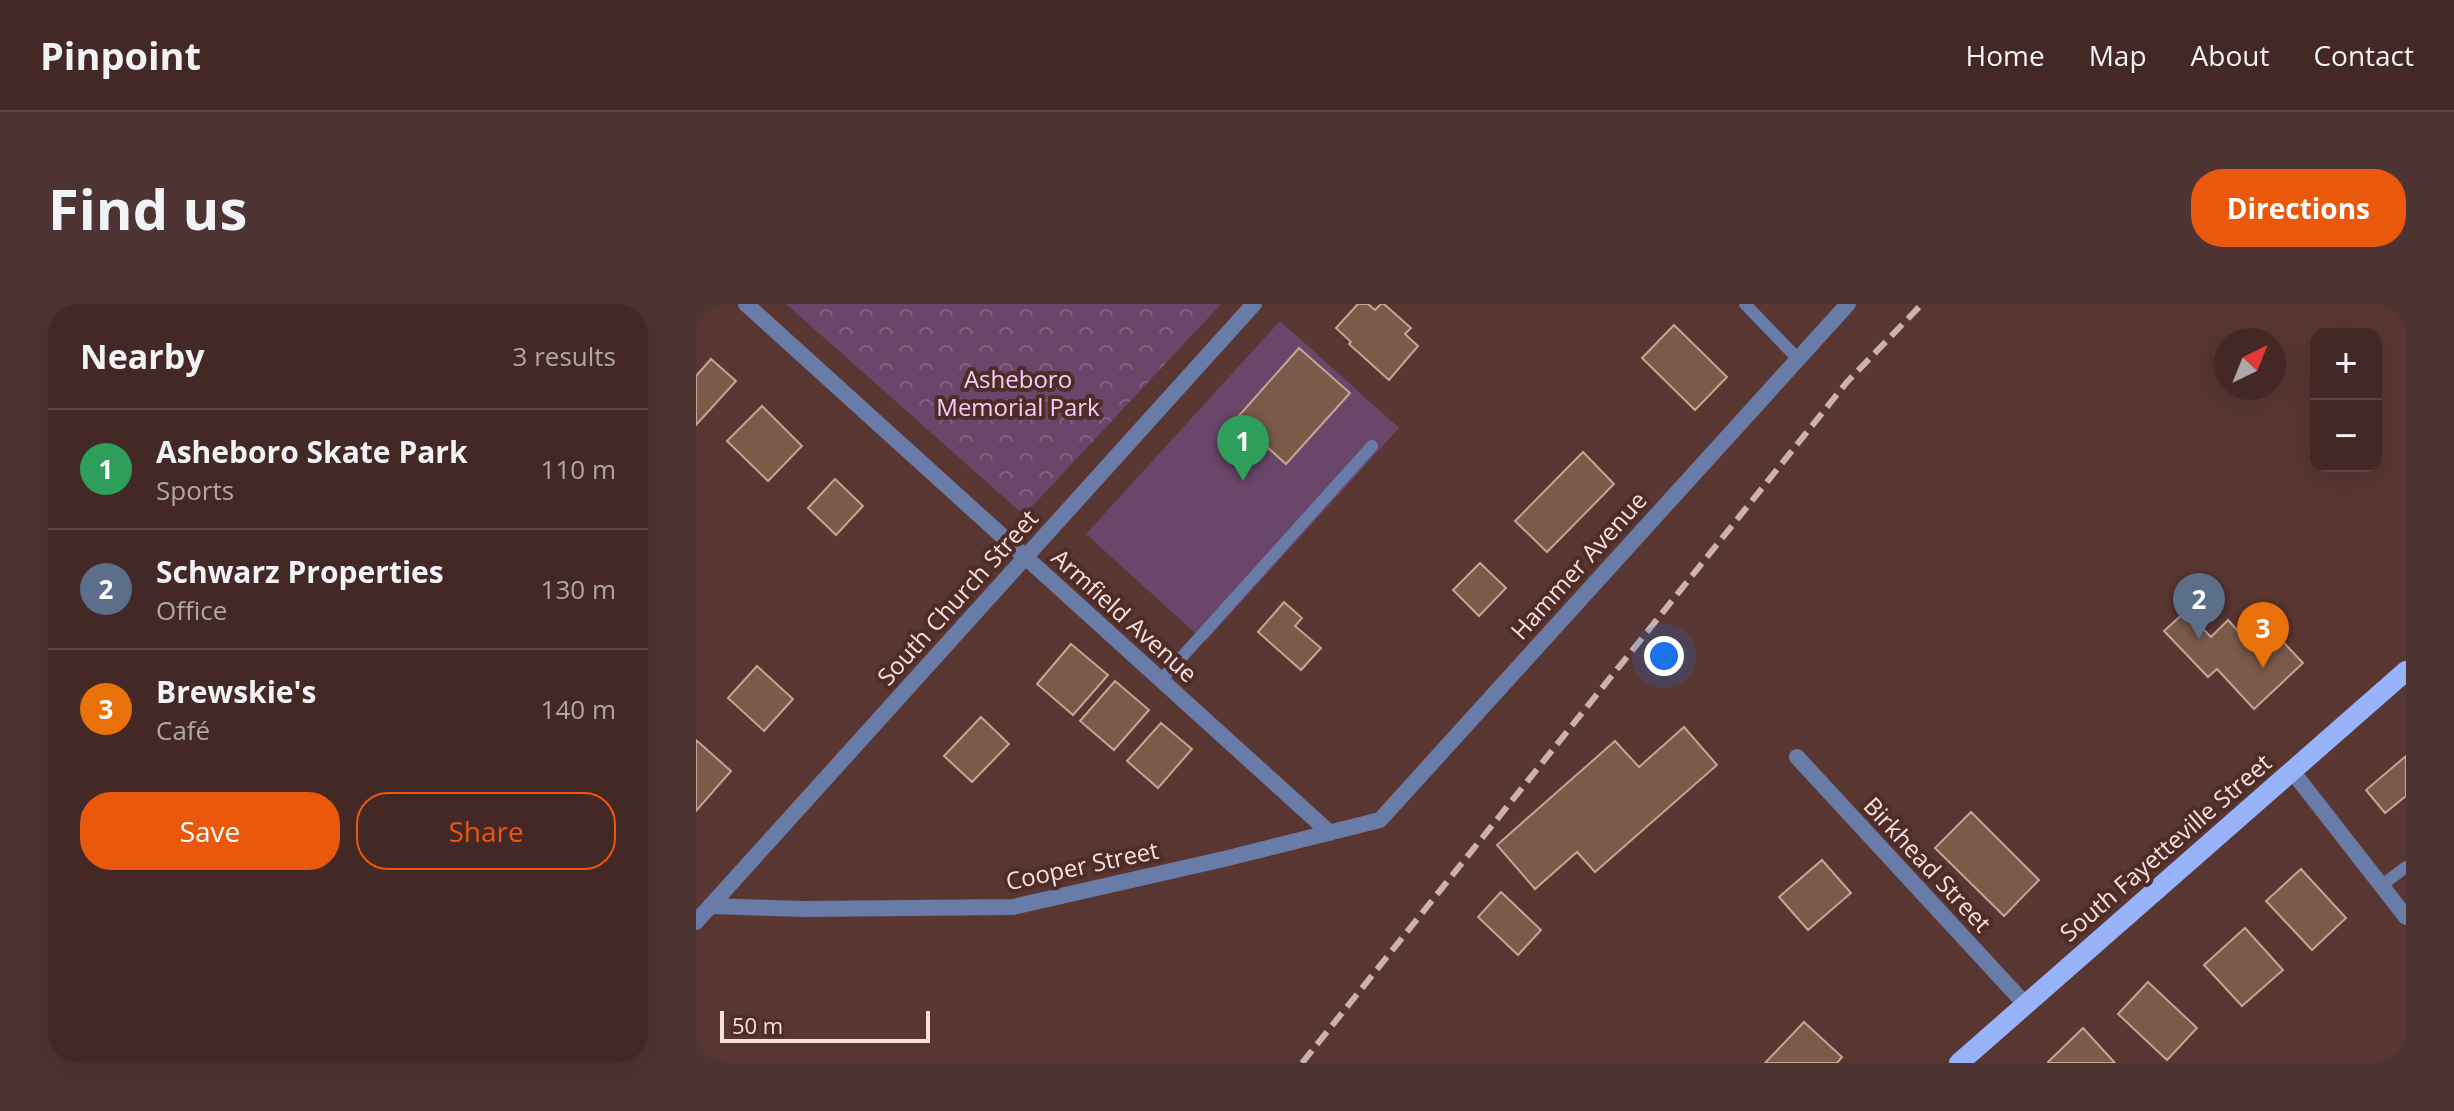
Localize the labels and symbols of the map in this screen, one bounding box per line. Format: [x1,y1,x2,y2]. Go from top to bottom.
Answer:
north arrow [2214,328,2286,400]
park label: Asheboro Memorial Park [936,362,1100,423]
pin: 1 [1217,415,1269,481]
street label: Hammer Avenue [1503,484,1653,646]
street label: South Church Street [869,502,1045,692]
street label: Armfield Avenue [1045,541,1205,689]
pin: 2 [2173,573,2225,639]
pin: 3 [2237,602,2289,668]
your location [1644,636,1684,676]
street label: South Fayetteville Street [2052,746,2278,948]
street label: Birkhead Street [1857,789,1999,939]
street label: Cooper Street [1003,833,1161,897]
scale bar [720,1007,930,1043]

